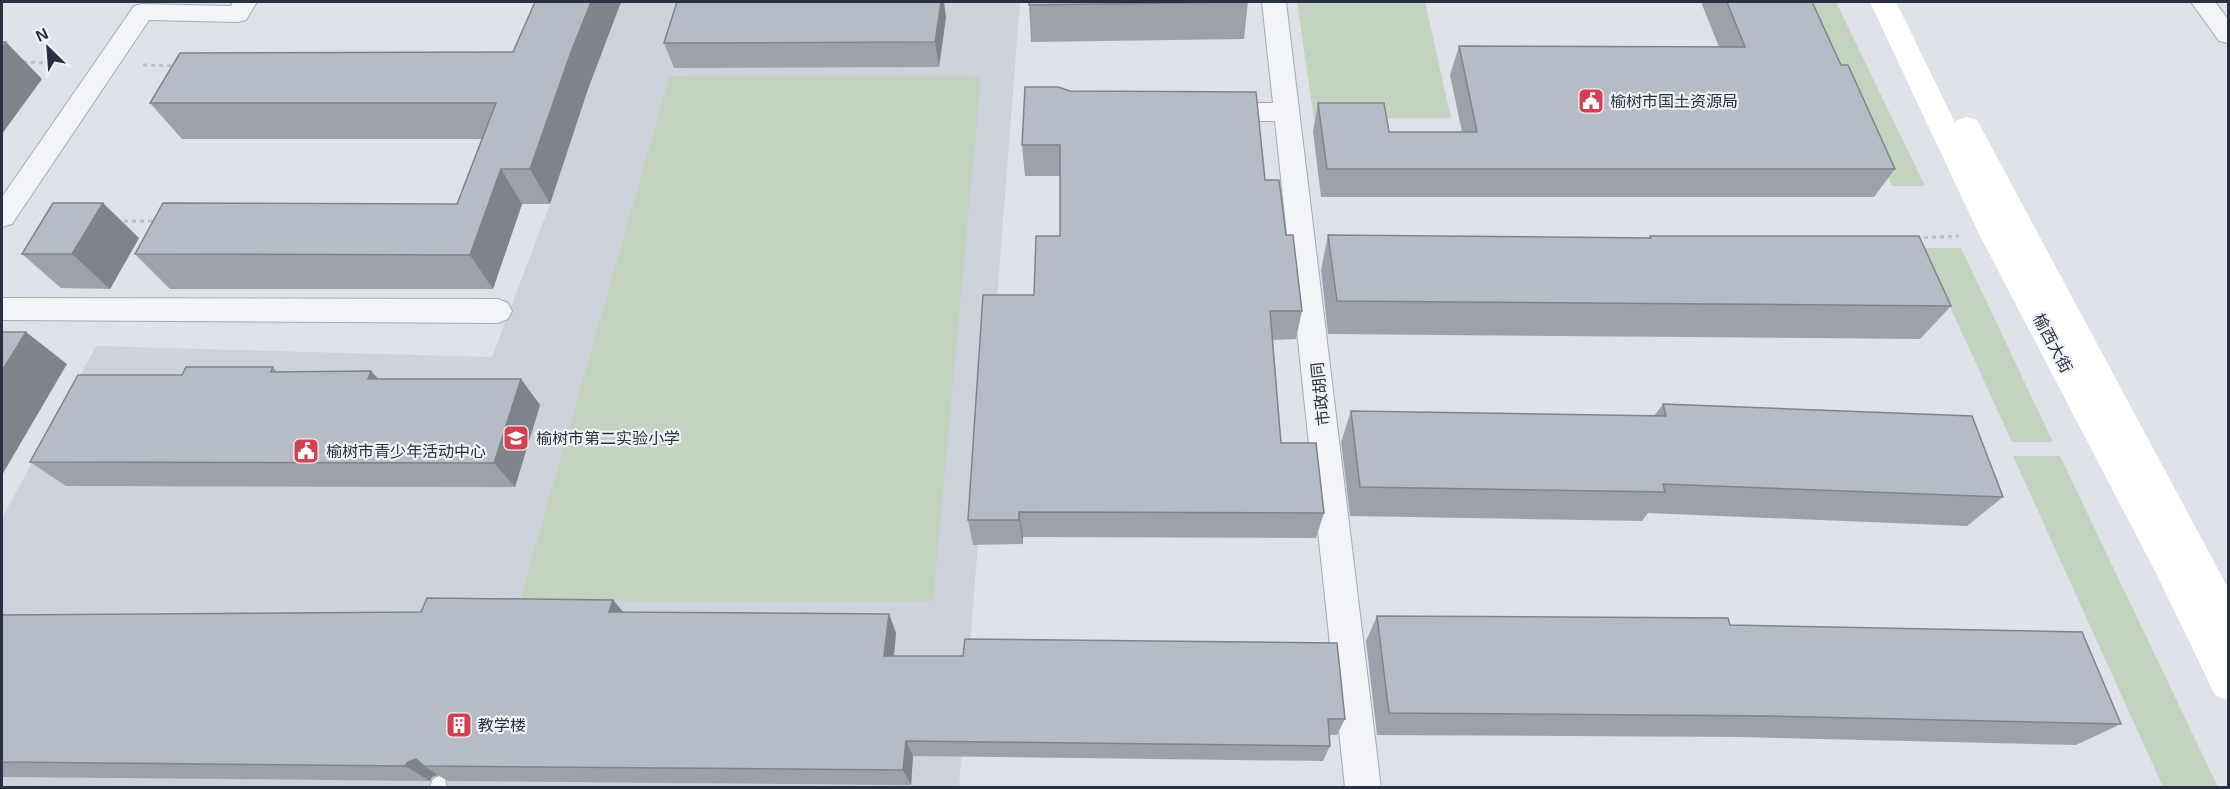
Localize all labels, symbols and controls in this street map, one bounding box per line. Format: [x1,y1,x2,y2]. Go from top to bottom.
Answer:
north arrow [18,18,78,78]
text: N [33,25,51,45]
public building icon: 榆树市国土资源局 [1576,86,1606,116]
place label: 榆树市国土资源局 [1610,93,1738,110]
street label: 榆西大街 [2030,311,2075,375]
street label: 市政胡同 [1309,361,1332,427]
school or university icon: 榆树市第二实验小学 [501,423,531,453]
place label: 榆树市第二实验小学 [536,430,680,447]
public building icon: 榆树市青少年活动中心 [291,436,321,466]
place label: 榆树市青少年活动中心 [326,443,486,460]
building icon: 教学楼 [444,710,474,740]
place label: 教学楼 [478,717,526,734]

